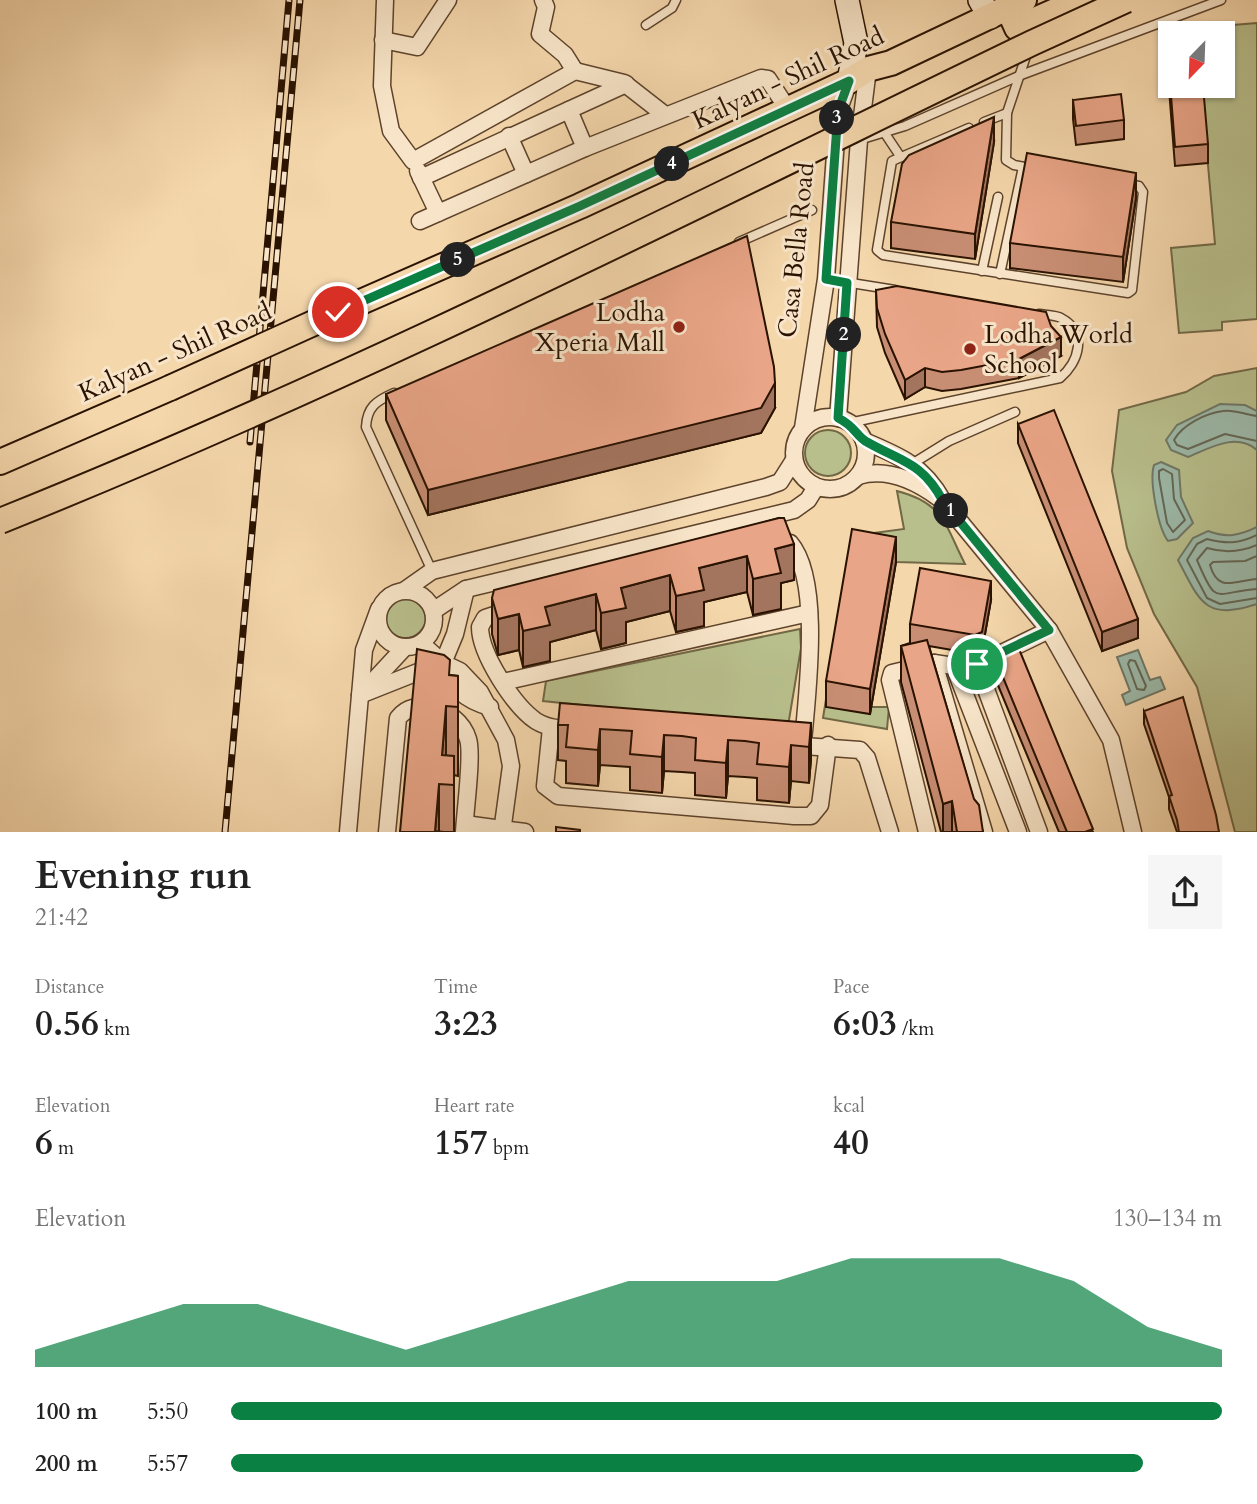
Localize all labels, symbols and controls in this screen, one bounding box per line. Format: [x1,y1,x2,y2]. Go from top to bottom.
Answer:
street label: Kalyan - Shil Road [686,18,890,138]
north arrow [1158,21,1236,98]
map controls [1158,21,1235,98]
pin: 3 [820,100,854,136]
text: 3 [832,104,841,130]
pin: 4 [654,146,690,182]
text: 4 [667,150,676,176]
street label: Casa Bella Road [769,160,823,339]
pin: 5 [440,243,476,278]
text: 5 [453,246,462,272]
pin [308,282,368,342]
icon: check [319,293,357,331]
street label: Kalyan - Shil Road [73,294,277,410]
place label: Lodha Xperia Mall [535,295,665,360]
place label: Lodha World School [984,317,1133,382]
pin: 2 [826,318,862,352]
marker: Lodha Xperia Mall [671,319,687,335]
text: 2 [839,321,848,347]
marker: Lodha World School [962,341,978,357]
pin: 1 [934,494,968,528]
text: 1 [946,497,955,523]
pin [947,634,1007,694]
icon: arrive [958,645,996,683]
text: Evening run [35,850,251,902]
button: share [1148,855,1222,929]
text: 21:42 [35,902,88,933]
text: Distance [35,974,104,1000]
text: Time [434,974,478,1000]
text: Pace [833,974,870,1000]
text: 0.56 [35,1000,99,1048]
text: 3:23 [434,1000,498,1048]
text: 6:03 [833,1000,897,1048]
text: km [99,1016,130,1042]
text: /km [897,1016,934,1042]
text: Elevation [35,1093,110,1119]
text: Heart rate [434,1093,515,1119]
text: kcal [833,1093,865,1119]
text: 6 [35,1119,53,1167]
text: 157 [434,1119,488,1167]
text: 40 [833,1119,869,1167]
text: m [53,1135,74,1161]
text: bpm [488,1135,529,1161]
text: Elevation [35,1203,126,1234]
text: 130–134 m [1113,1203,1222,1234]
text: 100 m [35,1396,98,1427]
text: 5:50 [147,1396,188,1427]
text: 200 m [35,1448,98,1479]
text: 5:57 [147,1448,188,1479]

